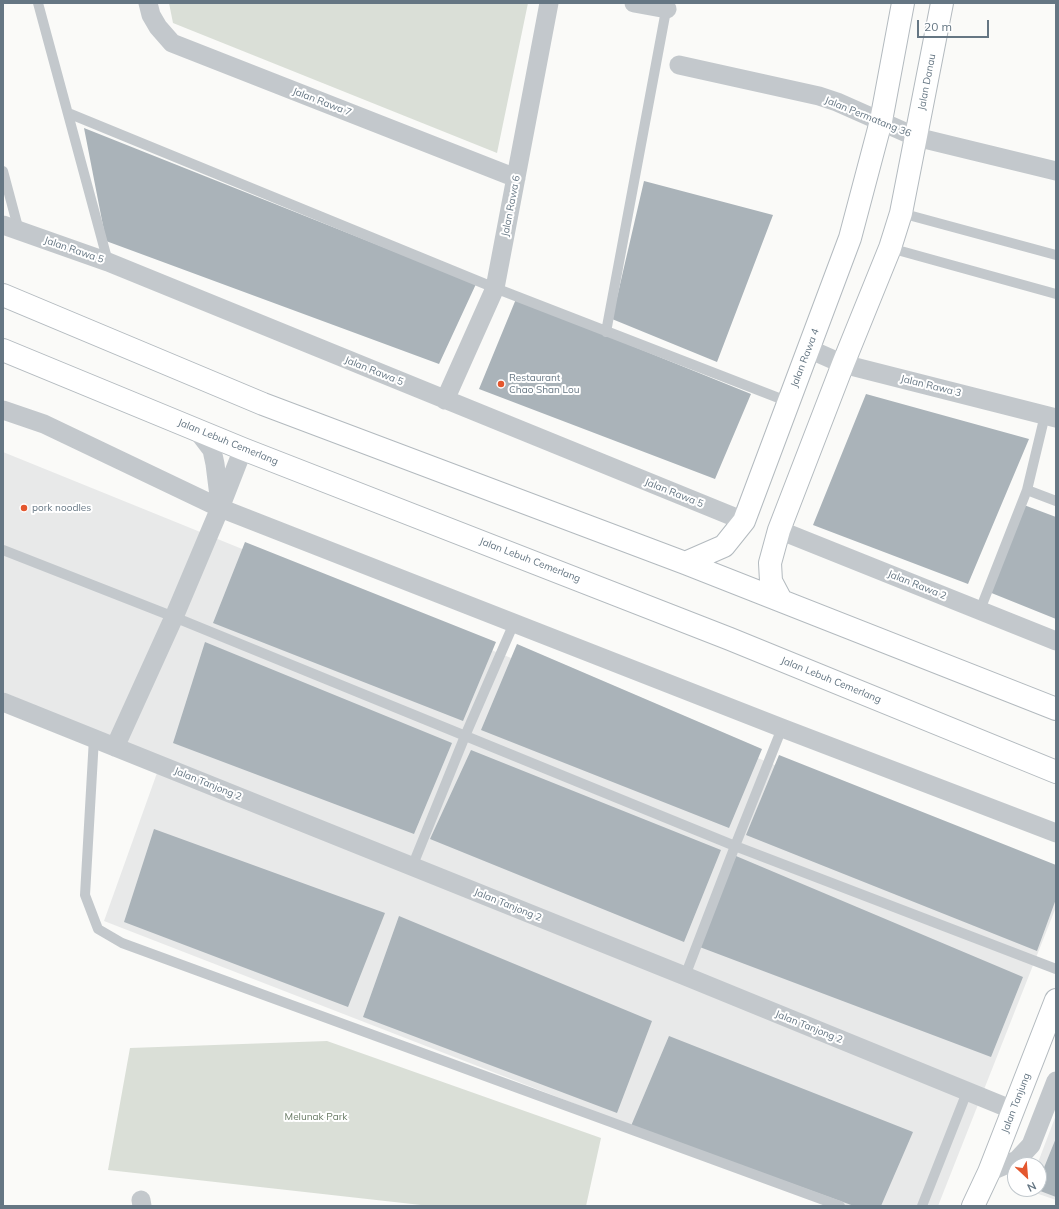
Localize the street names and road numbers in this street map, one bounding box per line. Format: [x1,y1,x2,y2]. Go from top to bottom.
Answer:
street label: Jalan Danau [916,53,938,111]
street label: Jalan Rawa 7 [291,85,353,119]
street label: Jalan Permatang 36 [823,94,913,140]
street label: Jalan Rawa 6 [499,174,523,238]
street label: Jalan Rawa 5 [43,234,105,266]
street label: Jalan Rawa 4 [788,327,822,389]
street label: Jalan Rawa 5 [343,354,405,388]
street label: Jalan Rawa 3 [899,373,963,399]
street label: Jalan Lebuh Cemerlang [176,416,280,468]
street label: Jalan Rawa 5 [643,476,705,510]
street label: Jalan Lebuh Cemerlang [478,535,582,585]
street label: Jalan Rawa 2 [886,568,948,602]
street label: Jalan Lebuh Cemerlang [779,654,883,706]
street label: Jalan Tanjong 2 [172,765,244,803]
street label: Jalan Tanjong 2 [472,886,544,924]
street label: Jalan Tanjong 2 [773,1008,845,1046]
street label: Jalan Tanjung [999,1071,1033,1135]

